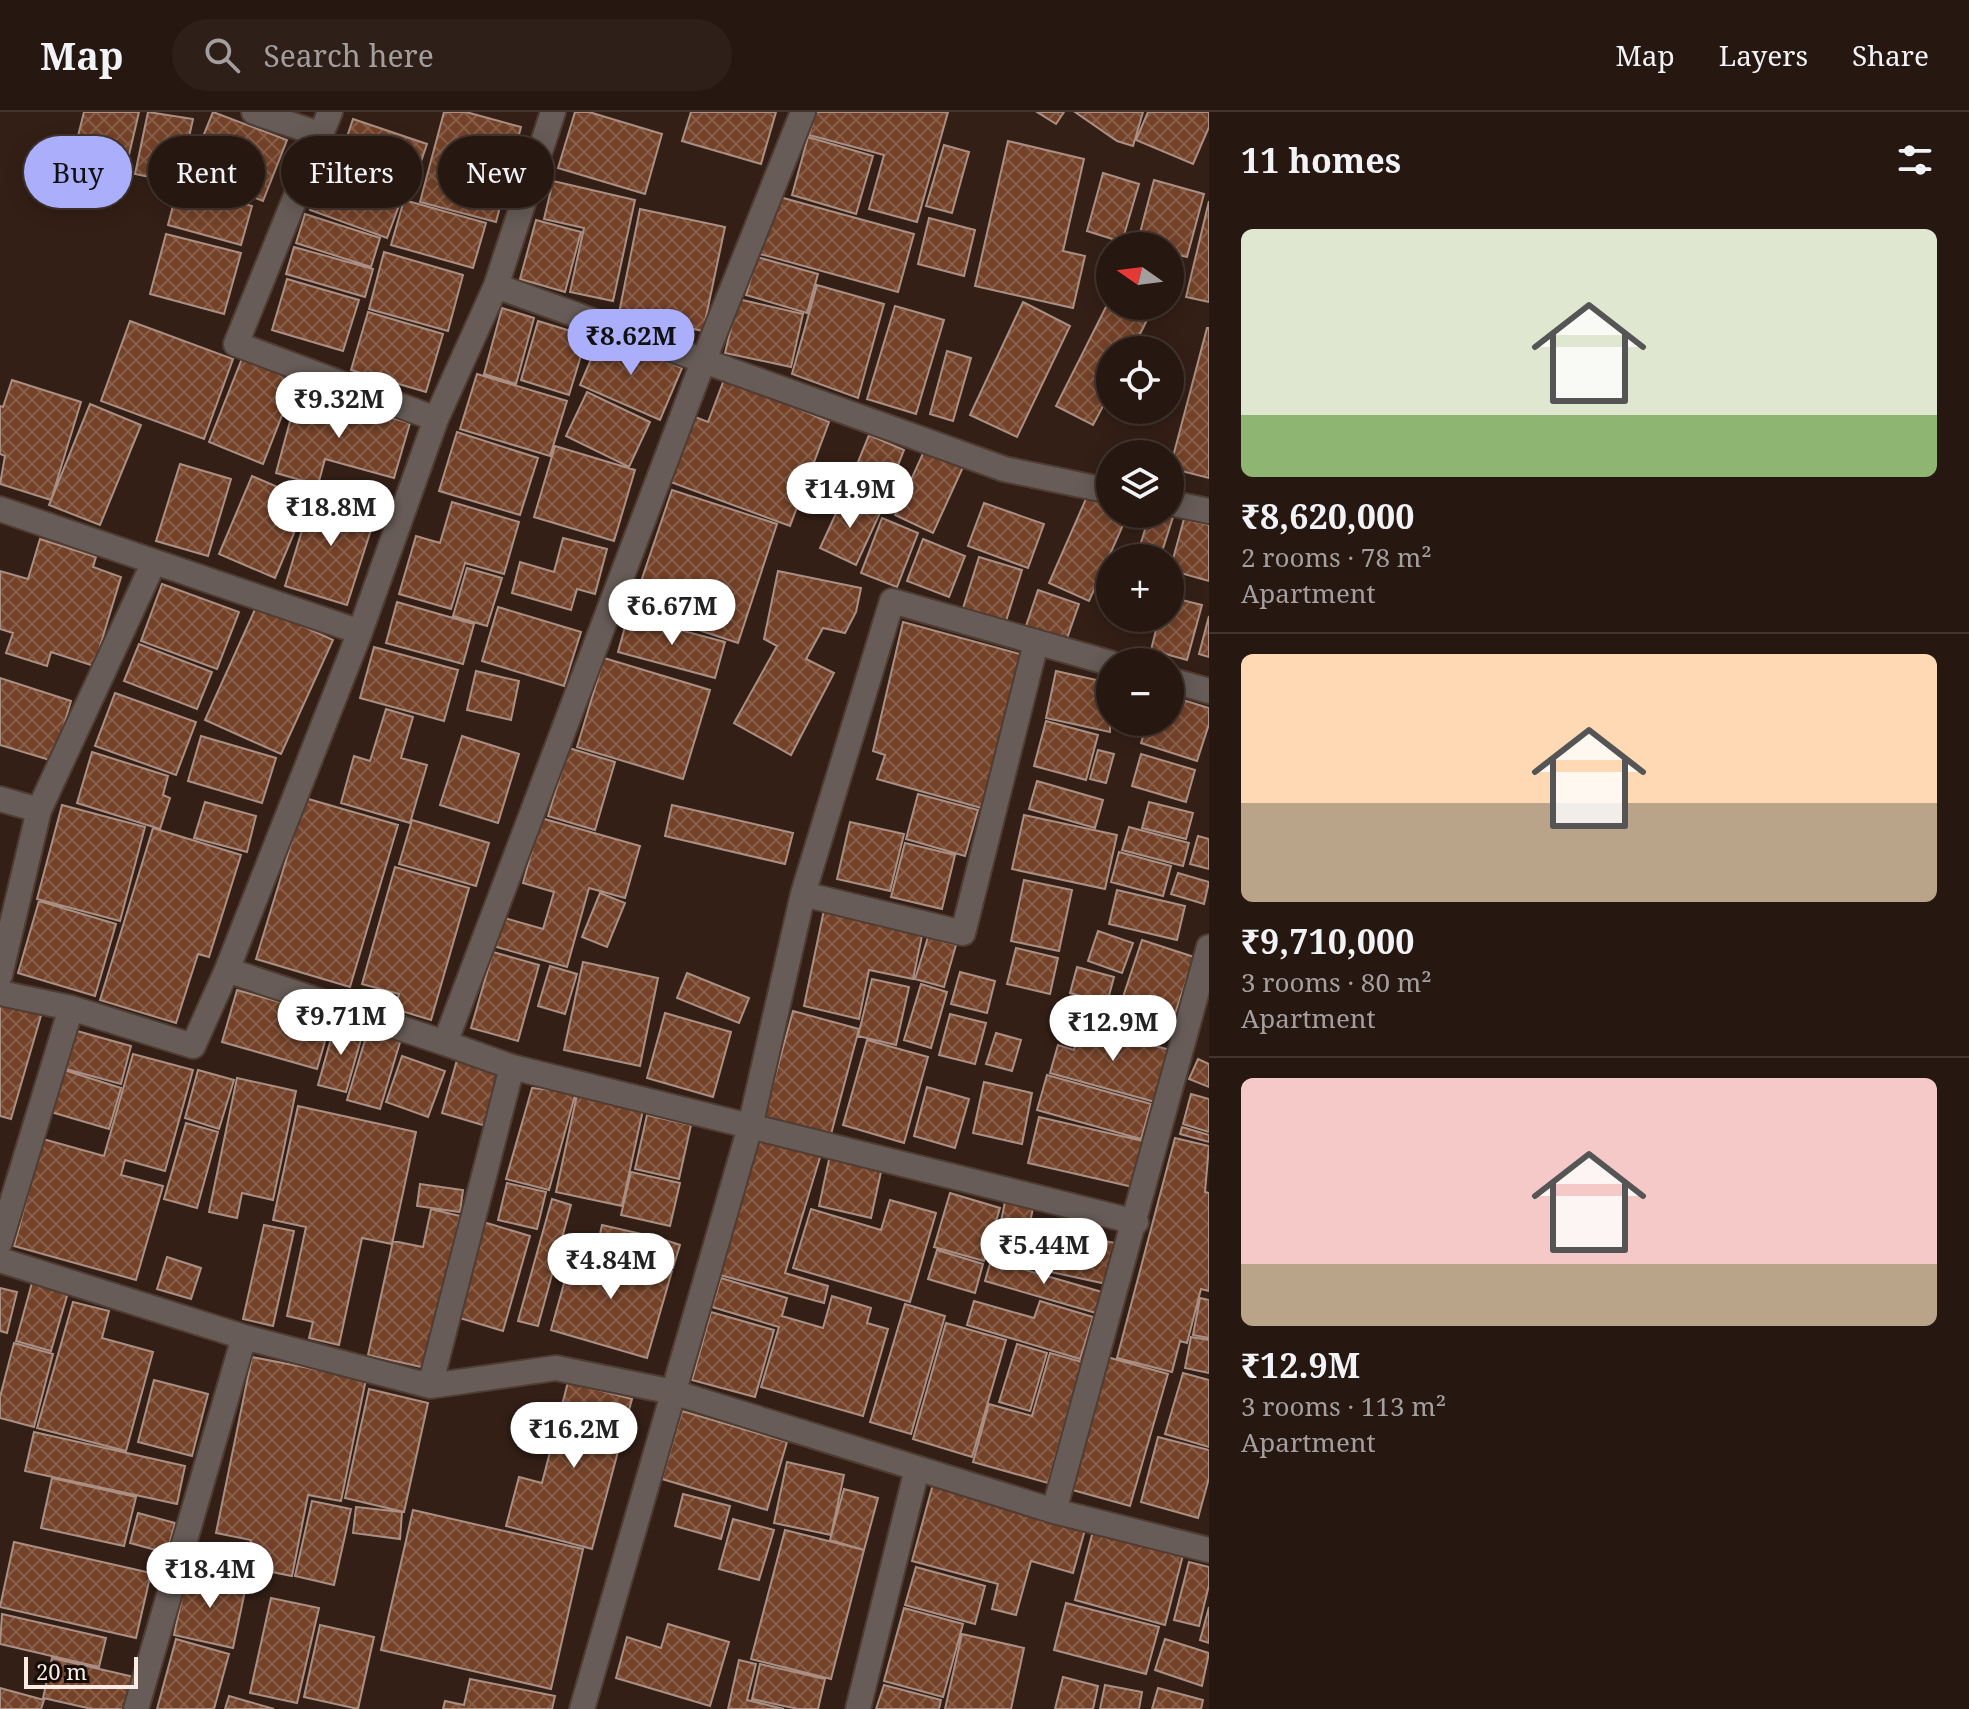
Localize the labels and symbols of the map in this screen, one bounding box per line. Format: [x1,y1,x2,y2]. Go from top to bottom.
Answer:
north arrow [1096,232,1184,320]
pin: ₹8.62M [566,309,696,377]
pin: ₹9.32M [274,372,404,440]
pin: ₹14.9M [785,462,915,530]
pin: ₹18.8M [266,480,396,548]
pin: ₹6.67M [607,579,737,647]
pin: ₹9.71M [276,989,406,1057]
pin: ₹12.9M [1048,995,1178,1063]
pin: ₹5.44M [979,1218,1109,1286]
pin: ₹4.84M [546,1233,676,1301]
pin: ₹16.2M [509,1402,639,1470]
pin: ₹18.4M [145,1542,275,1610]
scale bar [24,1653,138,1689]

